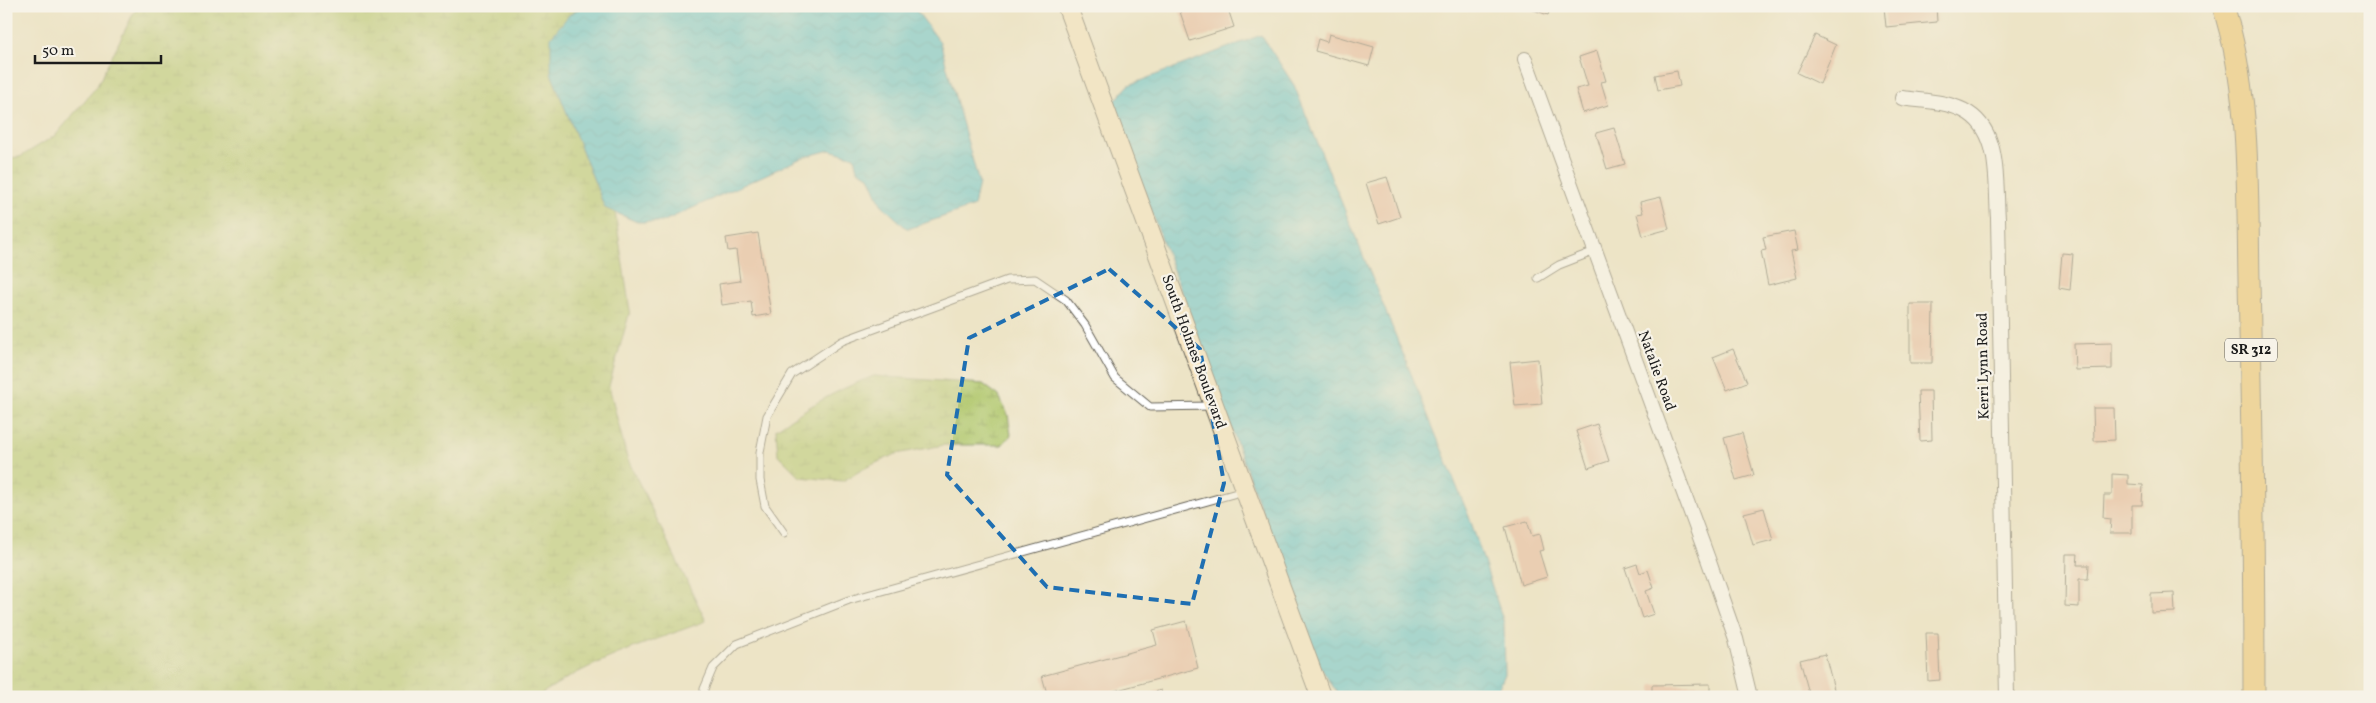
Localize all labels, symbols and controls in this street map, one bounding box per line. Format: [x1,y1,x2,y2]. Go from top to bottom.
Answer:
scale bar [35,32,161,64]
text: 50 m [42,41,74,62]
street label: South Holmes Boulevard [1155,272,1231,432]
street label: Kerri Lynn Road [1973,312,1995,420]
street label: Natalie Road [1632,328,1680,414]
road number: SR 312 [2225,338,2277,362]

